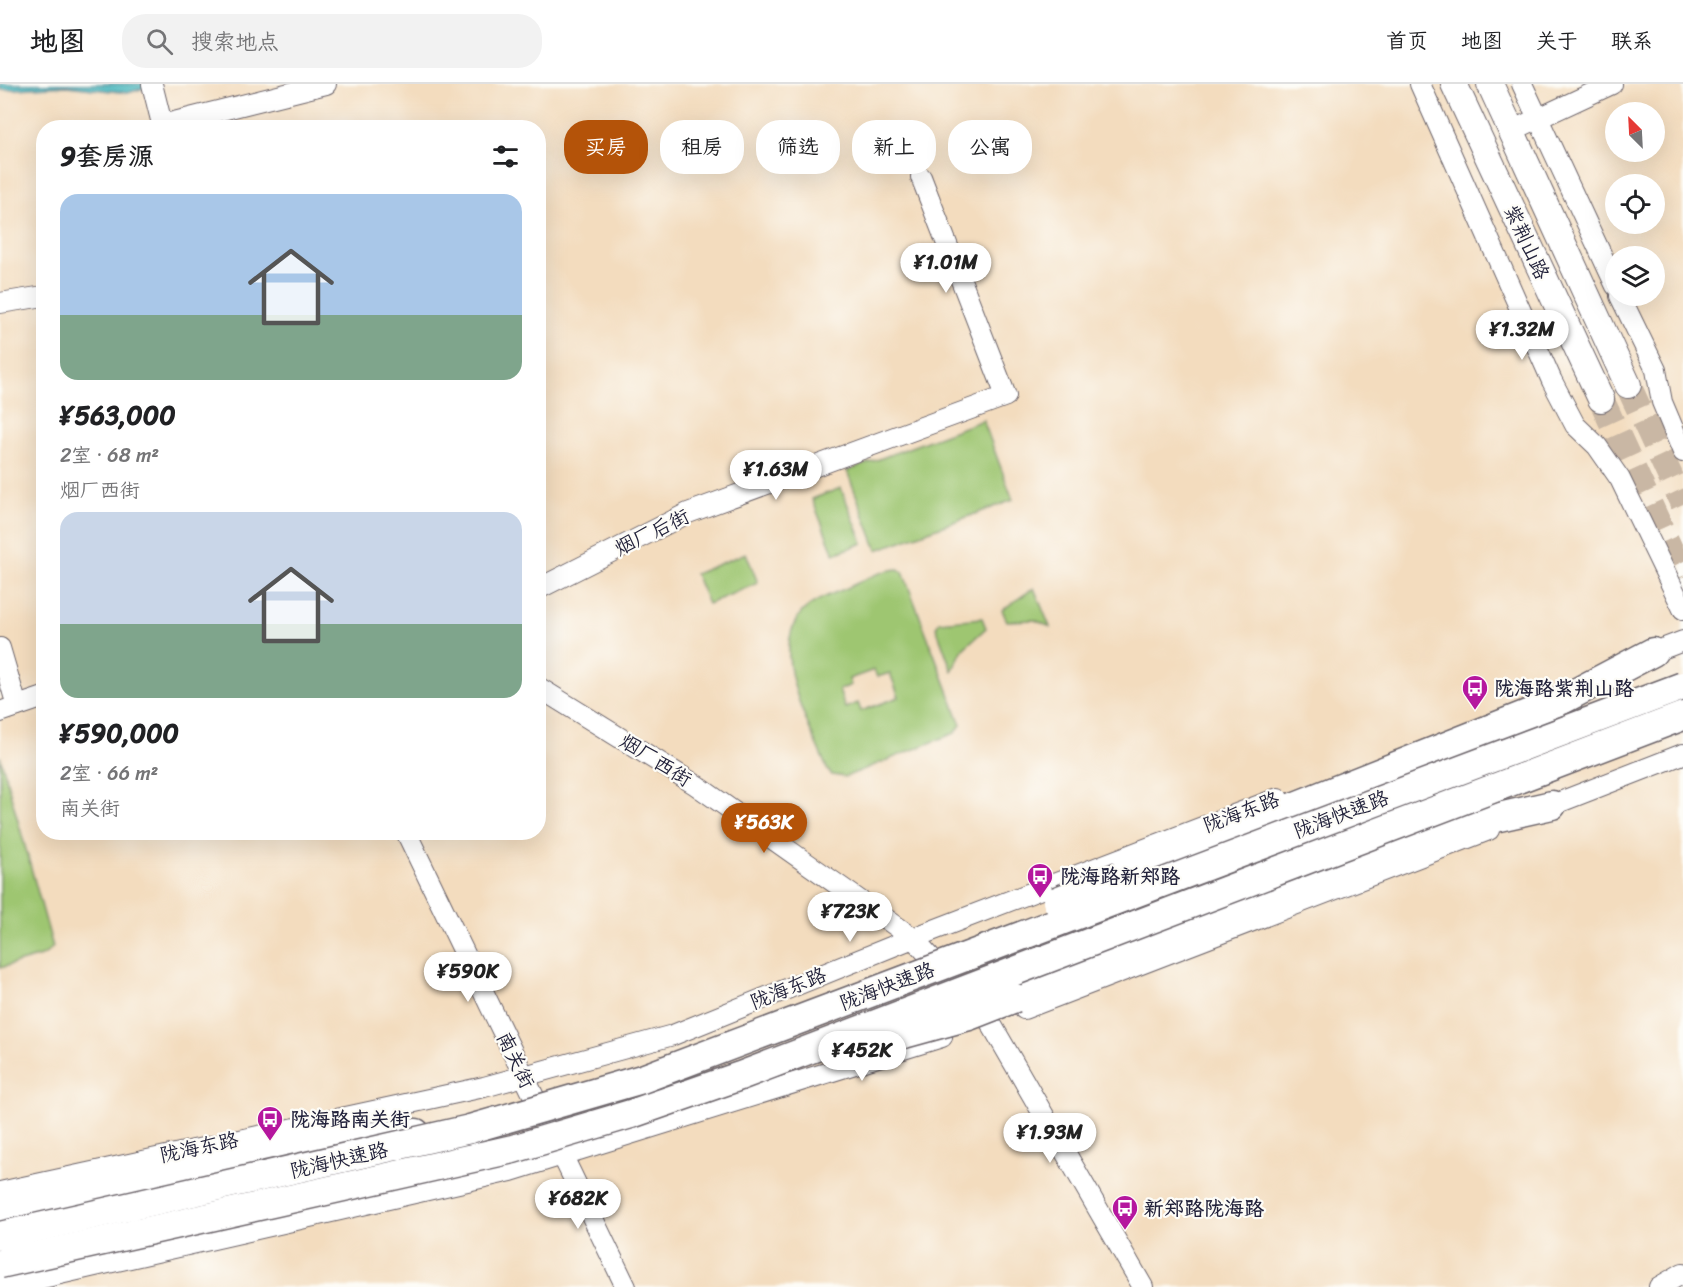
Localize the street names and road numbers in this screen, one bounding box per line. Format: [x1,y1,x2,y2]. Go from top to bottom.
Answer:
street label: 紫荆山路 [1494,199,1560,287]
street label: 烟厂后街 [609,499,696,566]
street label: 烟厂西街 [613,724,699,796]
street label: 陇海快速路 [1288,780,1395,849]
street label: 陇海东路 [1198,781,1286,843]
street label: 陇海快速路 [834,952,941,1021]
street label: 陇海东路 [745,957,833,1020]
street label: 南关街 [487,1026,544,1095]
street label: 陇海东路 [156,1122,243,1173]
street label: 陇海快速路 [286,1132,393,1189]

